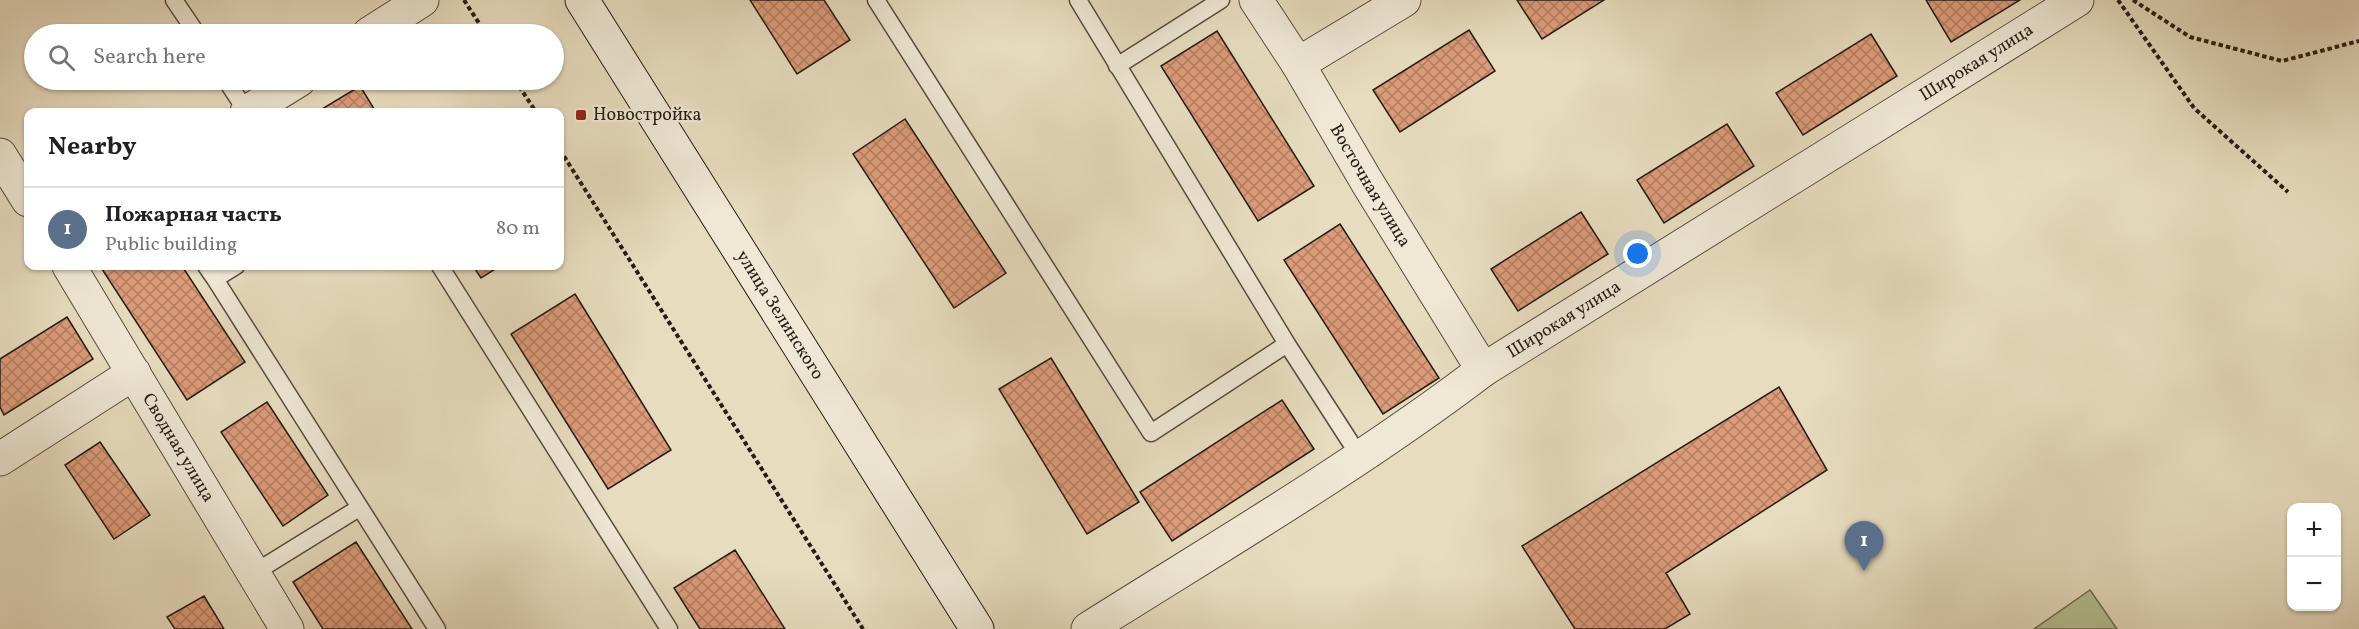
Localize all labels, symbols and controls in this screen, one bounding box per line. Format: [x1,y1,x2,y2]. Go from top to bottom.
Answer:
street label: Широкая улица [1915,18,2038,108]
search box [24,24,564,90]
icon: search [45,41,78,74]
text: Search here [93,42,206,73]
place label: Новостройка [593,103,701,128]
marker: Новостройка [574,108,588,122]
street label: Восточная улица [1323,119,1417,252]
text: Nearby [48,129,137,165]
text: Пожарная часть [105,200,282,231]
text: 1 [63,215,72,243]
text: 80 m [496,215,540,243]
text: Public building [105,231,237,259]
your location [1623,239,1652,268]
street label: улица Зелинского [730,245,830,385]
street label: Широкая улица [1502,274,1626,365]
street label: Сводная улица [136,388,221,507]
map controls [2287,503,2341,611]
button: + [2287,503,2341,557]
pin: 1 [1844,522,1884,571]
button: − [2287,557,2341,611]

